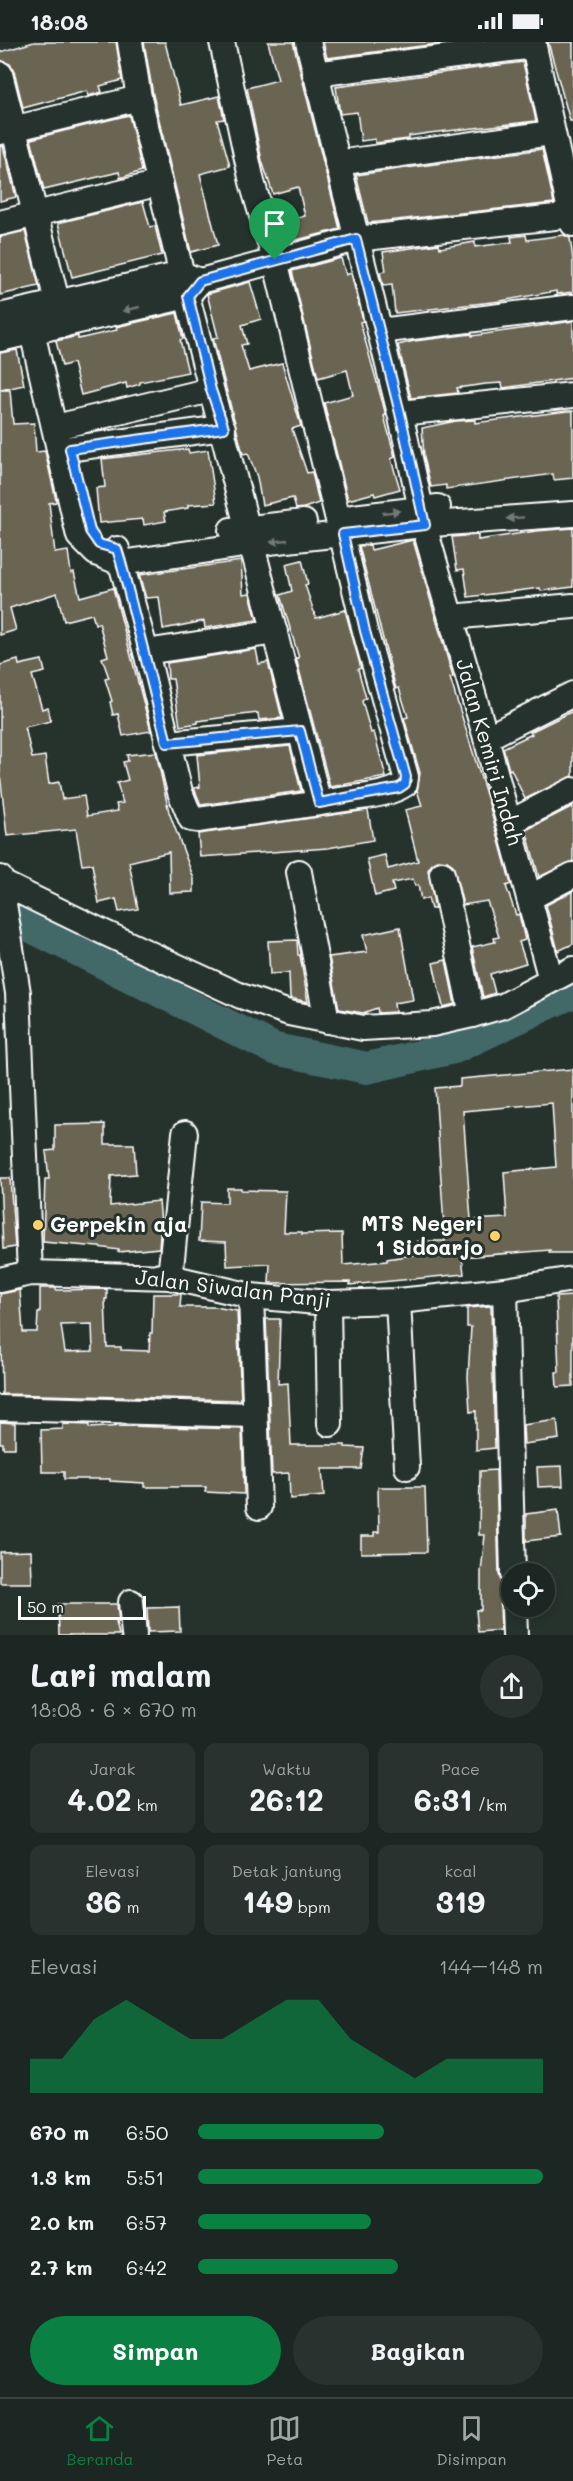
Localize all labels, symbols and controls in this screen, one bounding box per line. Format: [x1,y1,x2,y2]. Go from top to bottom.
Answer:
text: 18:08 [30,7,88,36]
pin [249,198,300,260]
icon: arrive [258,207,291,240]
one-way arrow [121,305,140,315]
one-way arrow [382,507,401,516]
one-way arrow [505,513,524,523]
one-way arrow [269,536,288,546]
street label: Jalan Kemiri Indah [451,655,530,848]
place label: MTS Negeri 1 Sidoarjo [361,1209,483,1260]
place label: Gerpekin aja [50,1210,187,1237]
marker: Gerpekin aja [31,1218,45,1232]
marker: MTS Negeri 1 Sidoarjo [488,1229,502,1243]
street label: Jalan Siwalan Panji [134,1262,332,1313]
map controls [501,1563,555,1617]
button: locate [501,1563,555,1617]
scale bar [18,1593,146,1620]
text: 50 m [27,1596,64,1617]
text: Lari malam [30,1652,211,1695]
button: share [480,1655,543,1718]
text: 18:08 · 6 × 670 m [30,1696,197,1722]
text: Jarak [90,1758,135,1779]
text: Waktu [262,1758,311,1779]
text: Pace [441,1758,480,1779]
text: 4.02 [67,1779,131,1819]
text: 26:12 [249,1779,324,1819]
text: 6:31 [414,1779,473,1819]
text: km [131,1794,158,1815]
text: /km [473,1794,507,1815]
text: Elevasi [85,1860,140,1881]
text: Detak jantung [232,1860,341,1881]
text: kcal [445,1860,476,1881]
text: 36 [85,1881,122,1921]
text: 149 [242,1881,293,1921]
text: 319 [436,1881,485,1921]
text: m [122,1896,140,1917]
text: bpm [293,1896,331,1917]
text: Elevasi [30,1953,98,1979]
text: 144–148 m [439,1953,543,1979]
text: 670 m [30,2119,89,2145]
text: 6:50 [126,2119,168,2145]
text: 1.3 km [30,2164,91,2190]
text: 5:51 [126,2164,164,2190]
text: 2.0 km [30,2209,94,2235]
text: 6:57 [126,2209,167,2235]
text: 2.7 km [30,2254,92,2280]
text: 6:42 [126,2254,167,2280]
button: Simpan [30,2316,281,2385]
button: Bagikan [293,2316,543,2385]
tab: Beranda [67,2412,133,2469]
tab: Peta [267,2412,303,2469]
tab: Disimpan [436,2412,506,2469]

